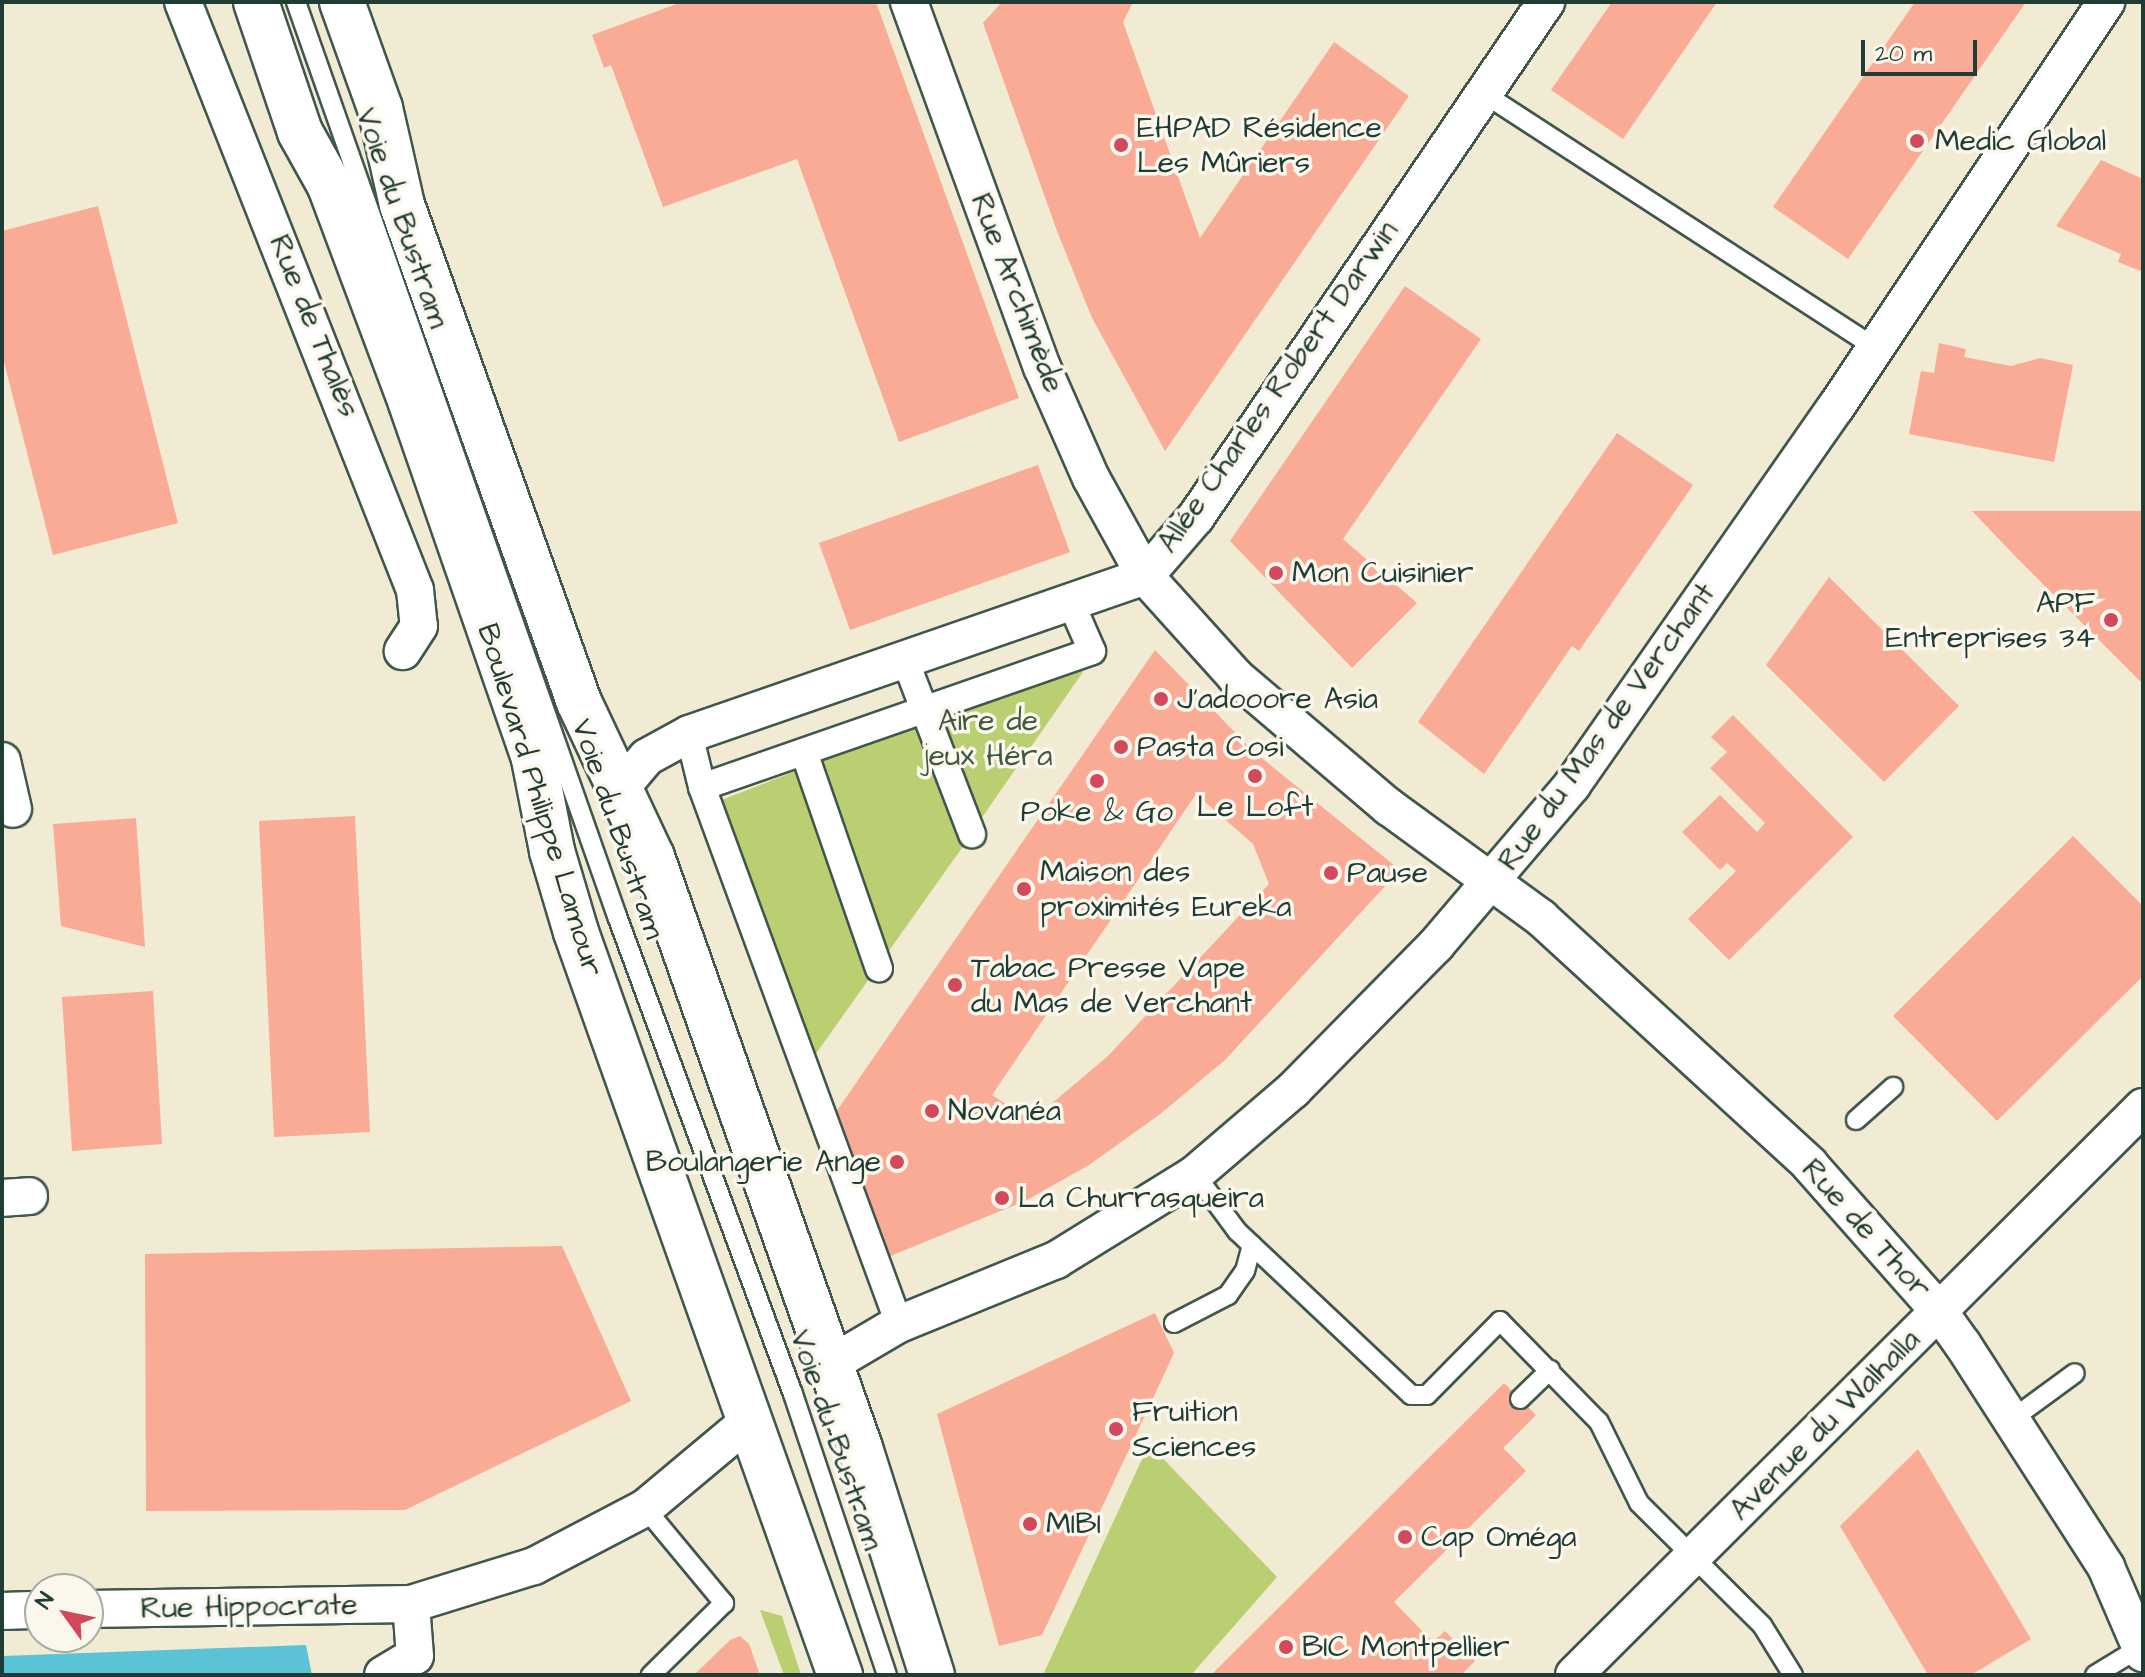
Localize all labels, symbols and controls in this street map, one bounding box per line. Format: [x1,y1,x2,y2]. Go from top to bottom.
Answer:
scale bar [1865,24,1981,74]
text: 20 m [1875,37,1932,71]
street label: Voie du Bustram [348,103,456,333]
place label: EHPAD Résidence Les Mûriers [1137,110,1382,180]
place label: Medic Global [1935,123,2106,159]
marker: Medic Global [1906,130,1928,152]
marker: EHPAD Résidence Les Mûriers [1112,136,1130,154]
street label: Rue Archimède [963,188,1071,398]
street label: Allée Charles Robert Darwin [1150,214,1406,560]
street label: Rue de Thalès [261,230,367,422]
place label: Mon Cuisinier [1292,555,1474,591]
marker: Mon Cuisinier [1267,564,1285,582]
street label: Rue du Mas de Verchant [1491,576,1723,878]
place label: APF Entreprises 34 [1885,585,2095,656]
marker: APF Entreprises 34 [2102,611,2120,629]
street label: Boulevard Philippe Lamour [469,619,611,981]
place label: J'adooore Asia [1177,681,1378,717]
marker: J'adooore Asia [1152,690,1170,708]
park label: Aire de jeux Héra [923,703,1053,774]
street label: Voie du Bustram [564,714,672,944]
place label: Pasta Cosi [1137,729,1284,765]
marker: Pasta Cosi [1112,738,1130,756]
marker: Le Loft [1246,767,1264,785]
marker: Poke & Go [1088,772,1106,790]
place label: Le Loft [1197,789,1313,825]
place label: Poke & Go [1021,794,1173,830]
place label: Maison des proximités Eureka [1040,854,1292,924]
place label: Pause [1347,855,1428,891]
marker: Pause [1322,864,1340,882]
marker: Maison des proximités Eureka [1015,880,1033,898]
place label: Tabac Presse Vape du Mas de Verchant [971,950,1252,1020]
marker: Tabac Presse Vape du Mas de Verchant [946,976,964,994]
place label: Novanéa [948,1093,1061,1129]
marker: Novanéa [923,1102,941,1120]
place label: Boulangerie Ange [646,1144,881,1180]
street label: Rue de Thor [1794,1152,1938,1306]
marker: Boulangerie Ange [888,1153,906,1171]
place label: La Churrasqueira [1018,1180,1264,1216]
marker: La Churrasqueira [993,1189,1011,1207]
street label: Avenue du Walhalla [1722,1322,1928,1528]
street label: Voie du Bustram [782,1325,890,1555]
place label: Fruition Sciences [1132,1394,1256,1464]
marker: Fruition Sciences [1107,1420,1125,1438]
place label: MIBI [1046,1506,1101,1542]
marker: MIBI [1021,1515,1039,1533]
place label: Cap Oméga [1421,1519,1577,1555]
marker: Cap Oméga [1396,1528,1414,1546]
north arrow [24,1573,104,1653]
text: N [28,1587,62,1615]
street label: Rue Hippocrate [140,1587,358,1627]
place label: BIC Montpellier [1302,1629,1510,1665]
marker: BIC Montpellier [1277,1638,1295,1656]

